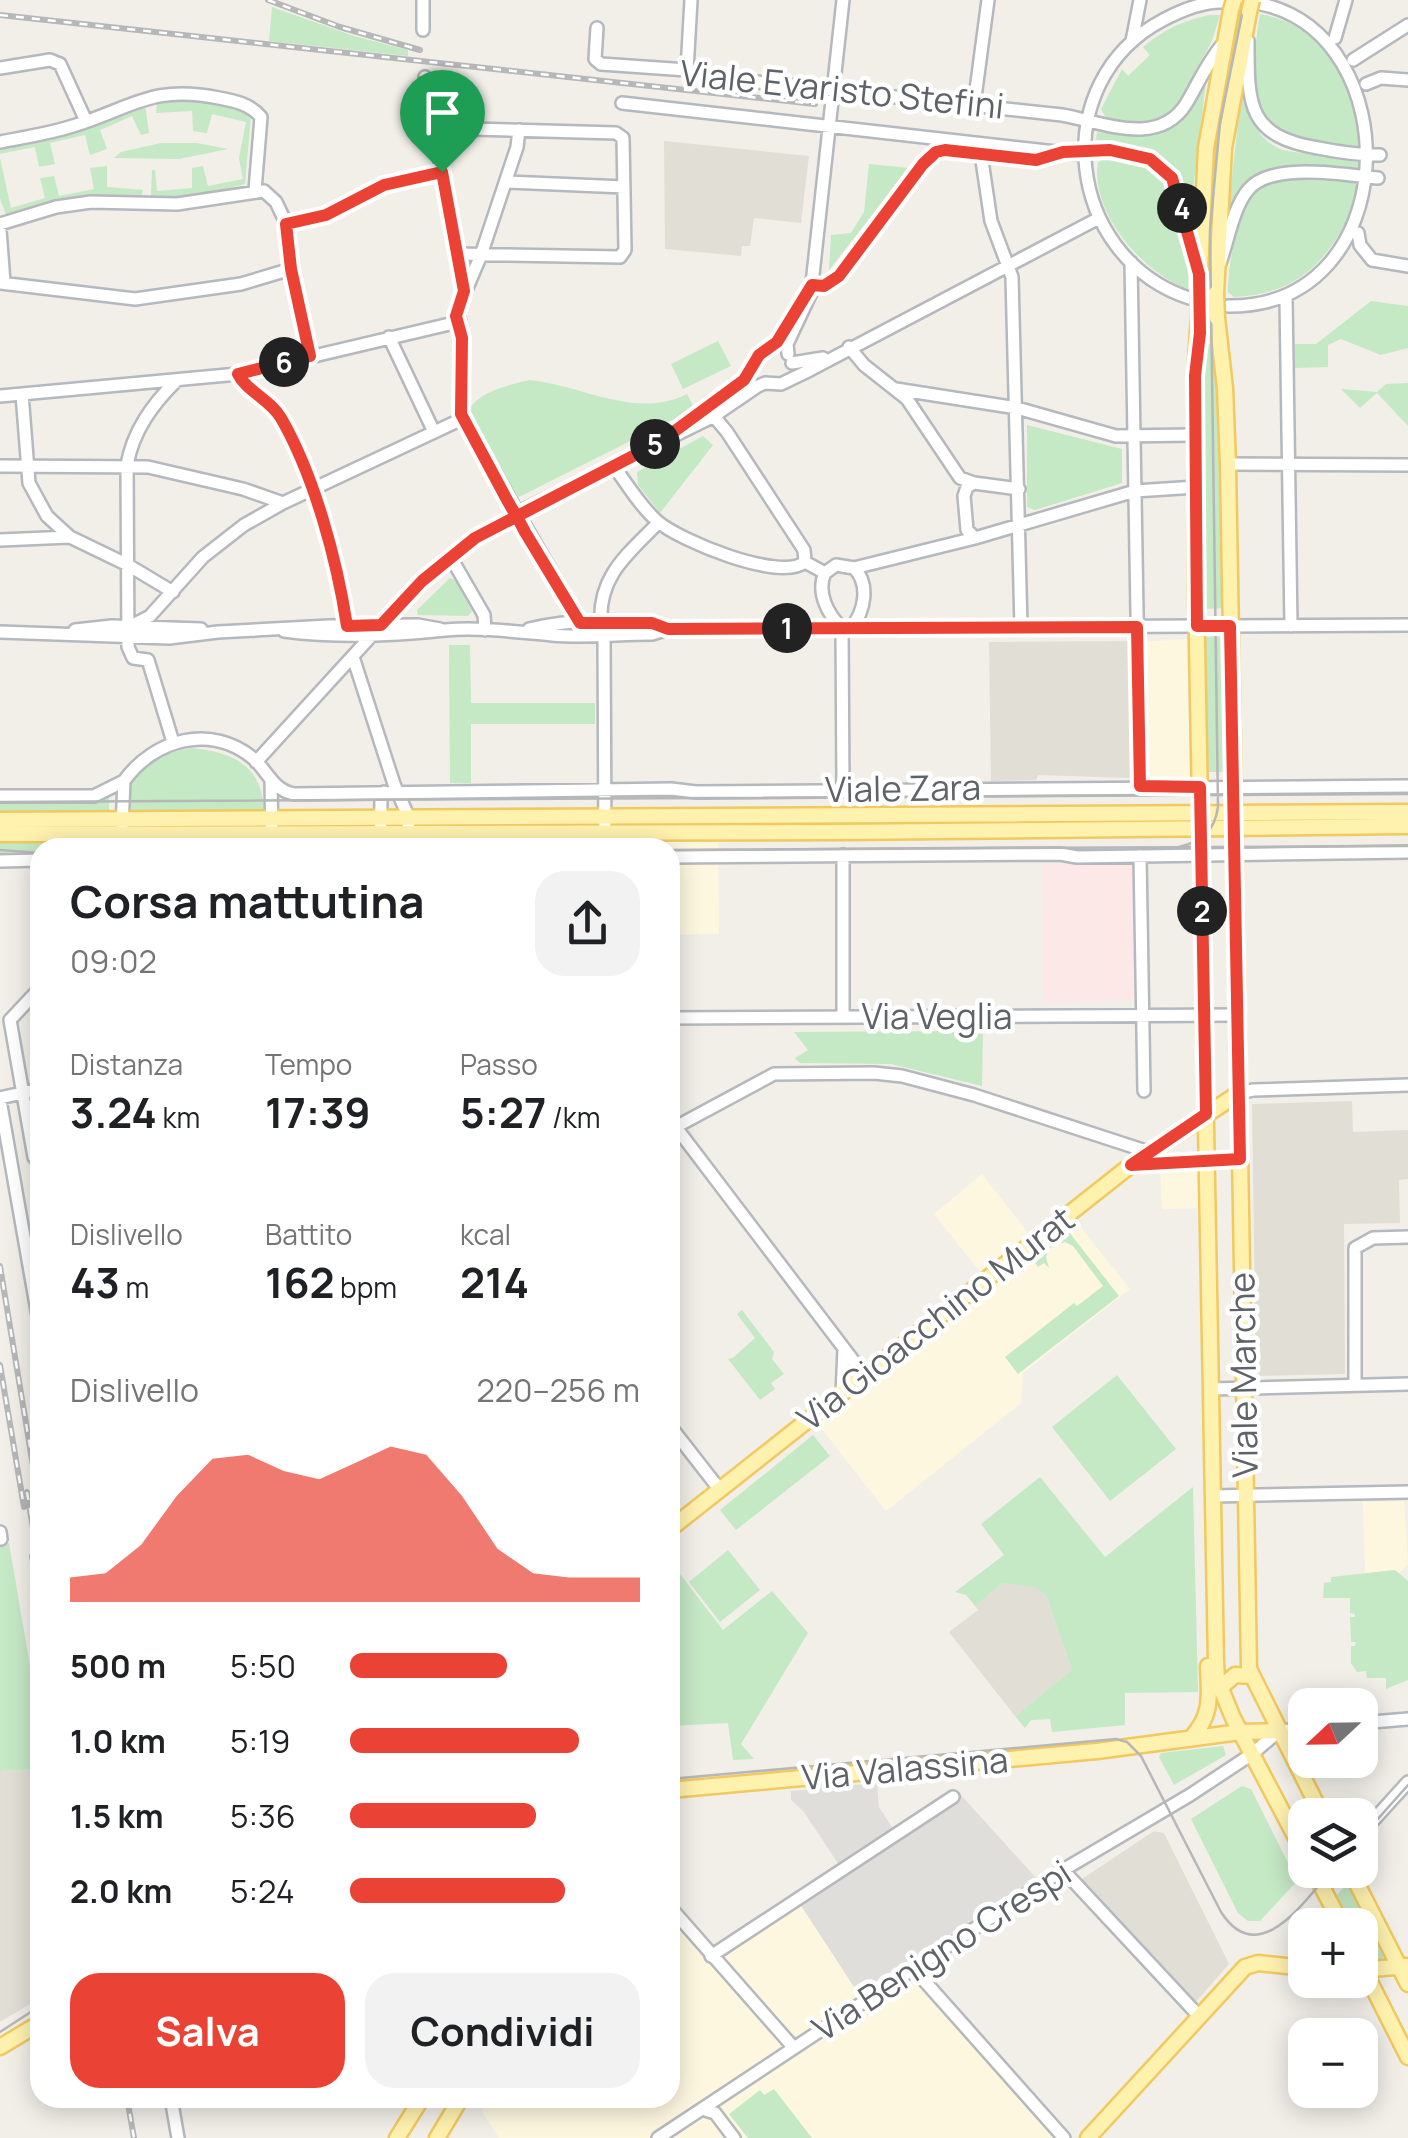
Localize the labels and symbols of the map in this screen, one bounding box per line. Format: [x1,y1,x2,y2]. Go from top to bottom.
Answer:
street label: Viale Evaristo Stefini [678,48,1006,130]
pin [400,70,485,173]
pin: 4 [1157,183,1207,233]
pin: 6 [259,337,309,387]
pin: 5 [630,419,680,469]
pin: 1 [762,603,812,653]
street label: Viale Zara [825,763,981,813]
pin: 2 [1177,886,1227,936]
street label: Via Veglia [861,992,1013,1040]
street label: Via Gioacchino Murat [787,1195,1084,1442]
street label: Viale Marche [1217,1272,1269,1478]
north arrow [1288,1688,1378,1778]
street label: Via Valassina [800,1735,1010,1801]
street label: Via Benigno Crespi [803,1848,1080,2052]

